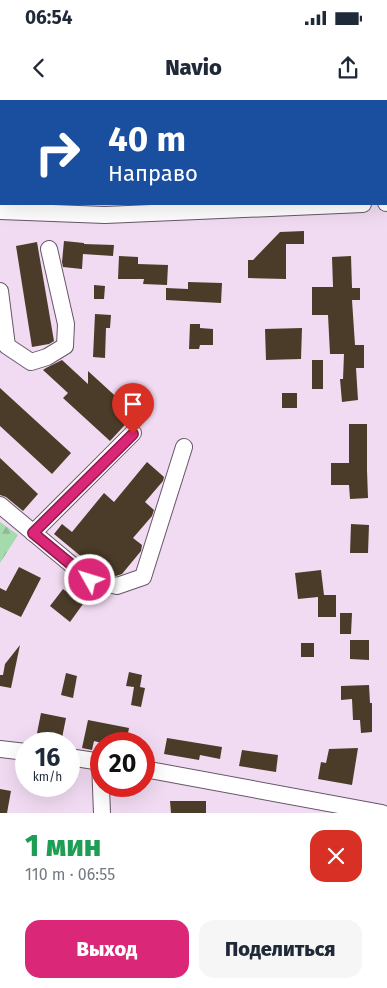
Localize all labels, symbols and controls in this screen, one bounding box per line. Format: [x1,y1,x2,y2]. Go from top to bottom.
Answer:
text: 06:54 [25,6,72,29]
icon: back [25,54,53,82]
text: Navio [165,54,222,81]
icon: share [334,54,362,82]
text: 40 m [108,118,186,160]
icon: right [25,120,90,185]
text: Направо [108,160,198,187]
pin [112,383,154,434]
icon: arrive [119,390,147,418]
position arrow [63,553,115,605]
speed limit sign: 20 [90,732,155,797]
text: 16 [35,743,60,773]
text: km/h [33,770,62,784]
text: 1 мин [25,828,101,864]
button: close [310,830,362,882]
text: 110 m · 06:55 [25,865,115,884]
button: Выход [25,920,189,978]
button: Поделиться [199,920,362,978]

